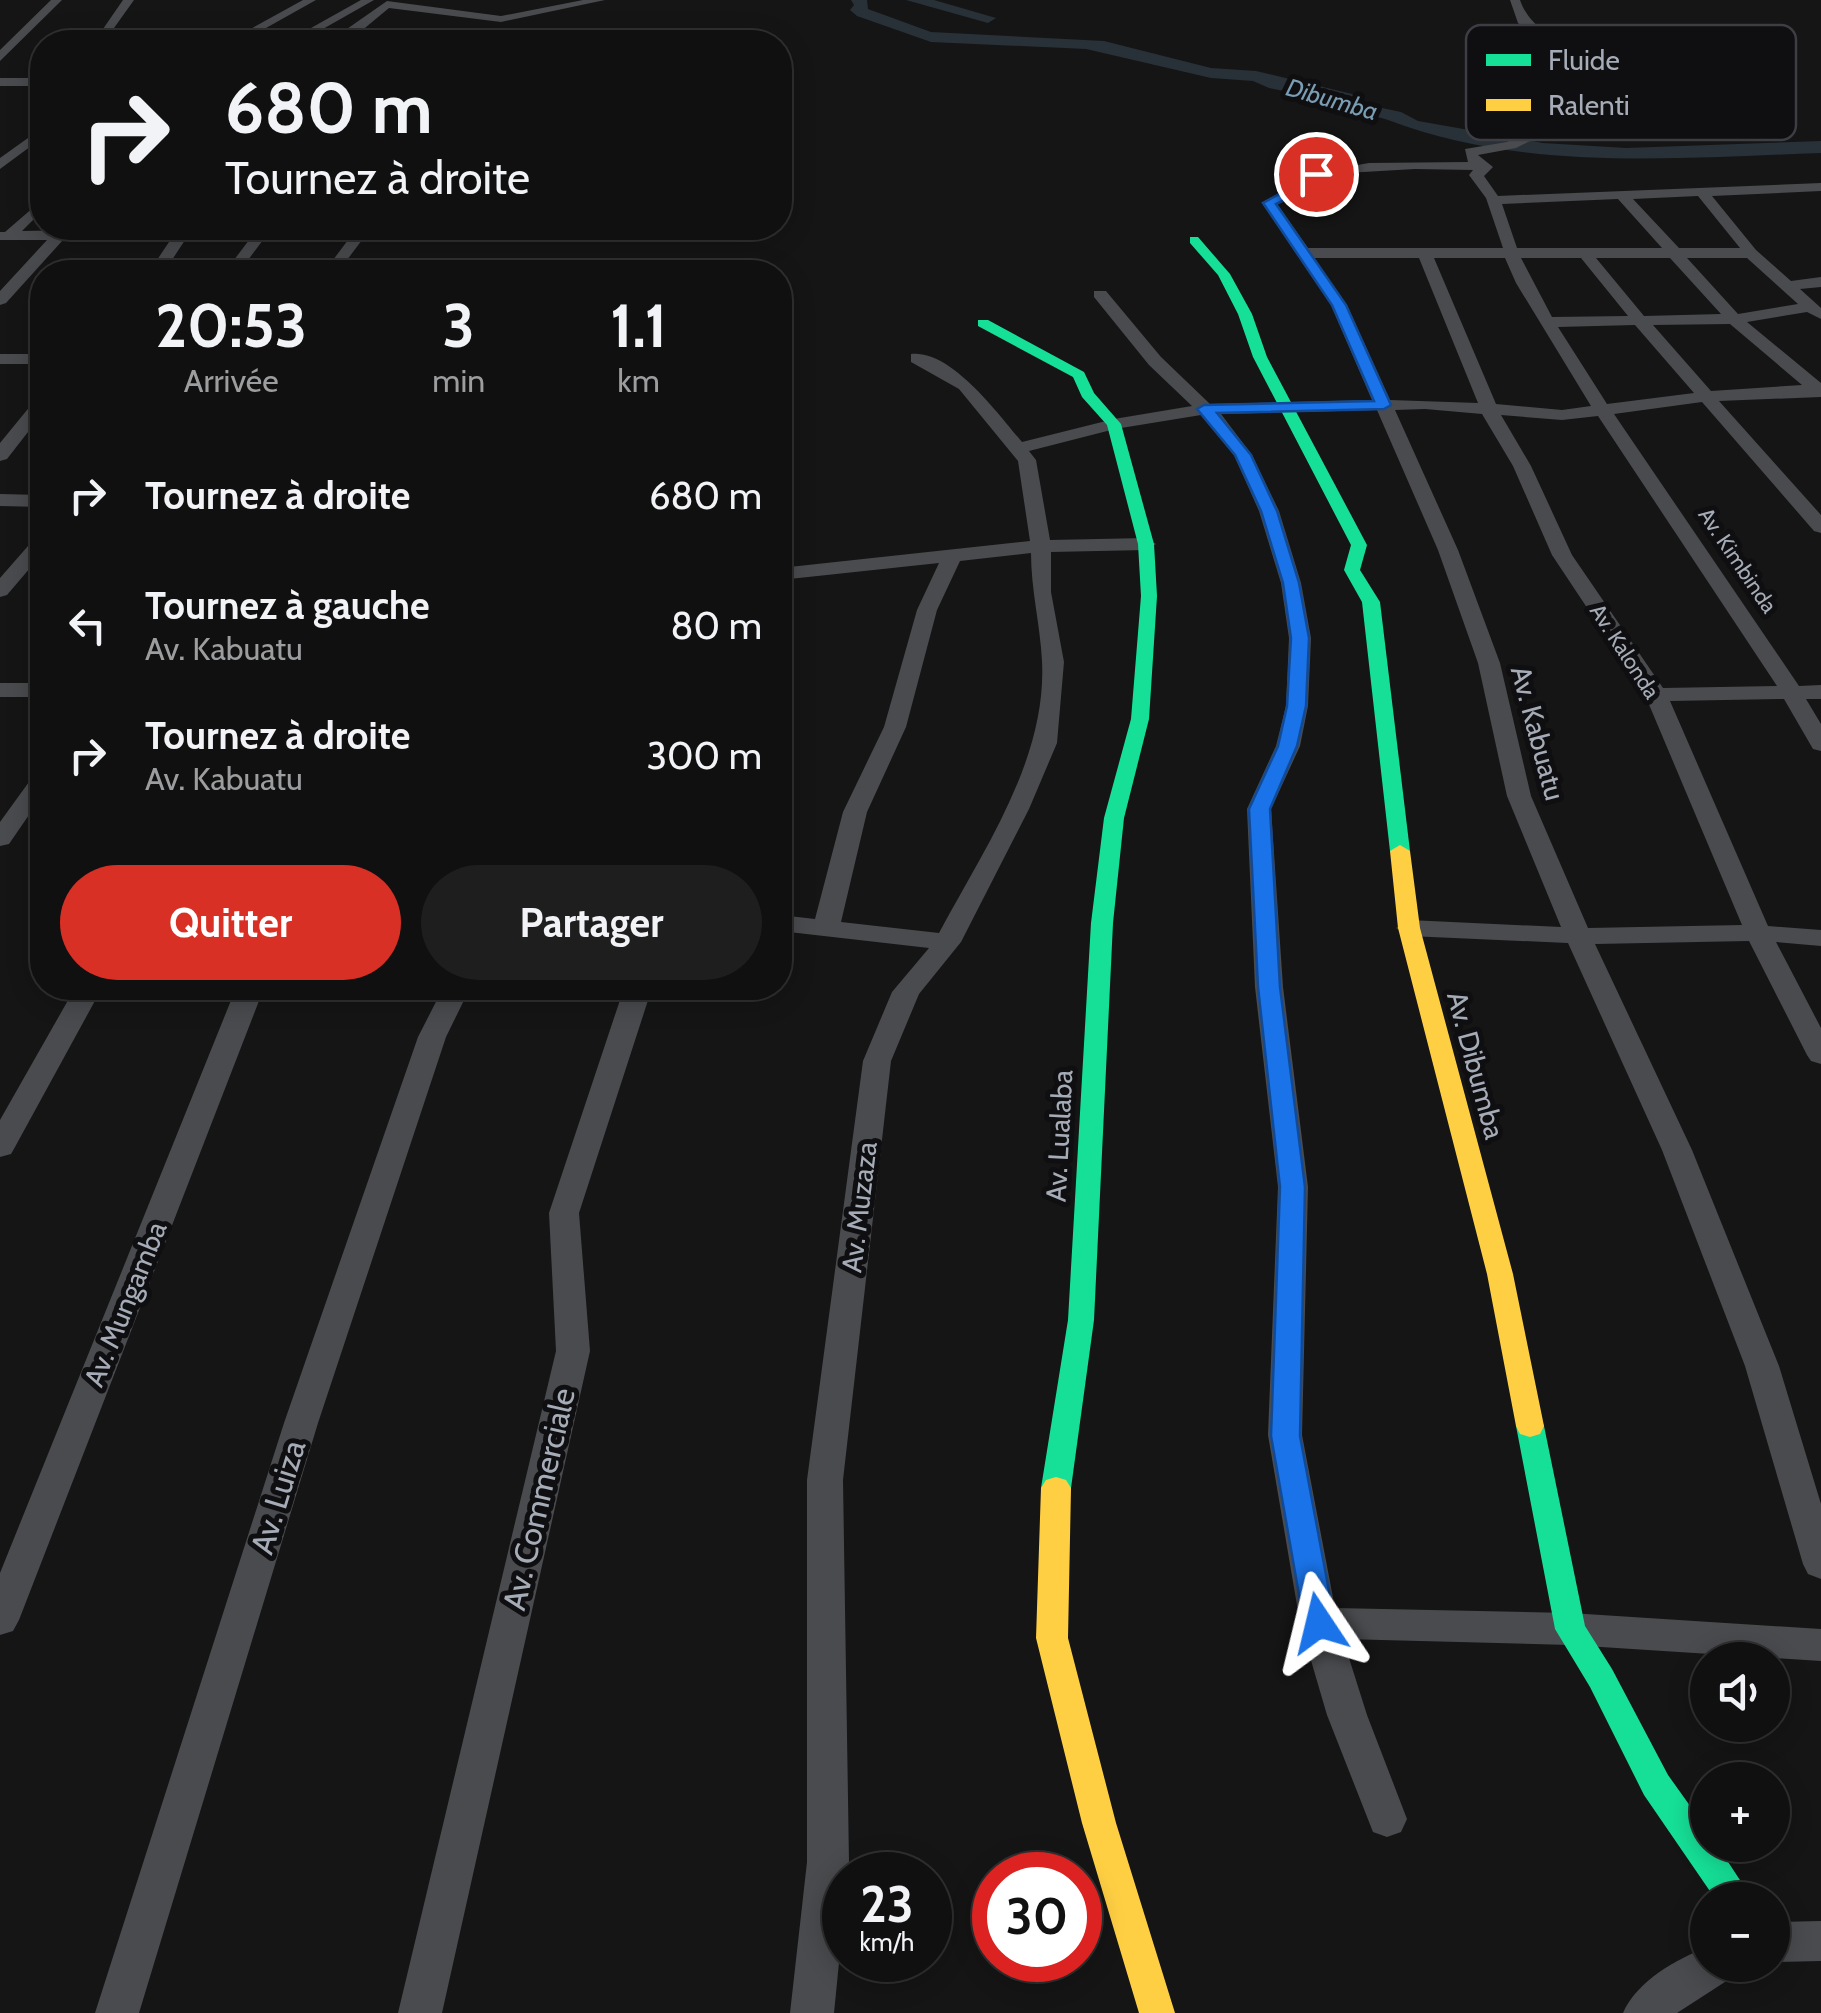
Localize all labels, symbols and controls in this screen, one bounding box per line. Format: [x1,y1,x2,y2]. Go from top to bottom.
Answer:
legend [1466,25,1796,140]
text: Fluide [1548,43,1620,77]
text: 680 m [225,65,433,151]
icon: right [60,70,190,200]
water label: Dibumba [1283,72,1381,126]
text: Ralenti [1548,88,1630,122]
pin [1274,132,1359,217]
icon: arrive [1289,147,1344,202]
text: Tournez à droite [225,151,530,205]
text: 20:53 [155,289,307,362]
text: 3 [443,289,475,362]
text: 1.1 [610,289,667,362]
text: Arrivée [184,361,279,400]
text: min [432,361,485,400]
text: km [617,361,660,400]
icon: right [60,468,115,523]
text: Tournez à droite [145,472,410,519]
text: 680 m [649,472,762,519]
street label: Av. Kimbinda [1692,502,1783,619]
text: Tournez à gauche [145,582,430,629]
icon: left [60,598,115,653]
street label: Av. Kalonda [1584,599,1665,704]
text: 80 m [671,602,762,649]
text: Av. Kabuatu [145,629,303,668]
street label: Av. Kabuatu [1504,662,1572,804]
text: Tournez à droite [145,712,410,759]
icon: right [60,728,115,783]
text: 300 m [647,732,762,779]
text: Av. Kabuatu [145,759,303,798]
button: Quitter [60,865,401,980]
button: Partager [421,865,762,980]
street label: Av. Dibumba [1440,988,1512,1143]
street label: Av. Lualaba [1039,1068,1079,1203]
street label: Av. Muzaza [834,1139,884,1274]
street label: Av. Mungamba [76,1216,174,1391]
street label: Av. Commerciale [494,1384,583,1614]
street label: Av. Luiza [242,1435,313,1559]
position arrow [1267,1571,1371,1675]
map controls [1690,1642,1790,1982]
button: sound [1690,1642,1790,1742]
button: + [1690,1762,1790,1862]
speed limit sign: 30 [972,1852,1102,1982]
text: 23 [860,1874,914,1935]
button: − [1690,1882,1790,1982]
text: km/h [860,1927,914,1957]

